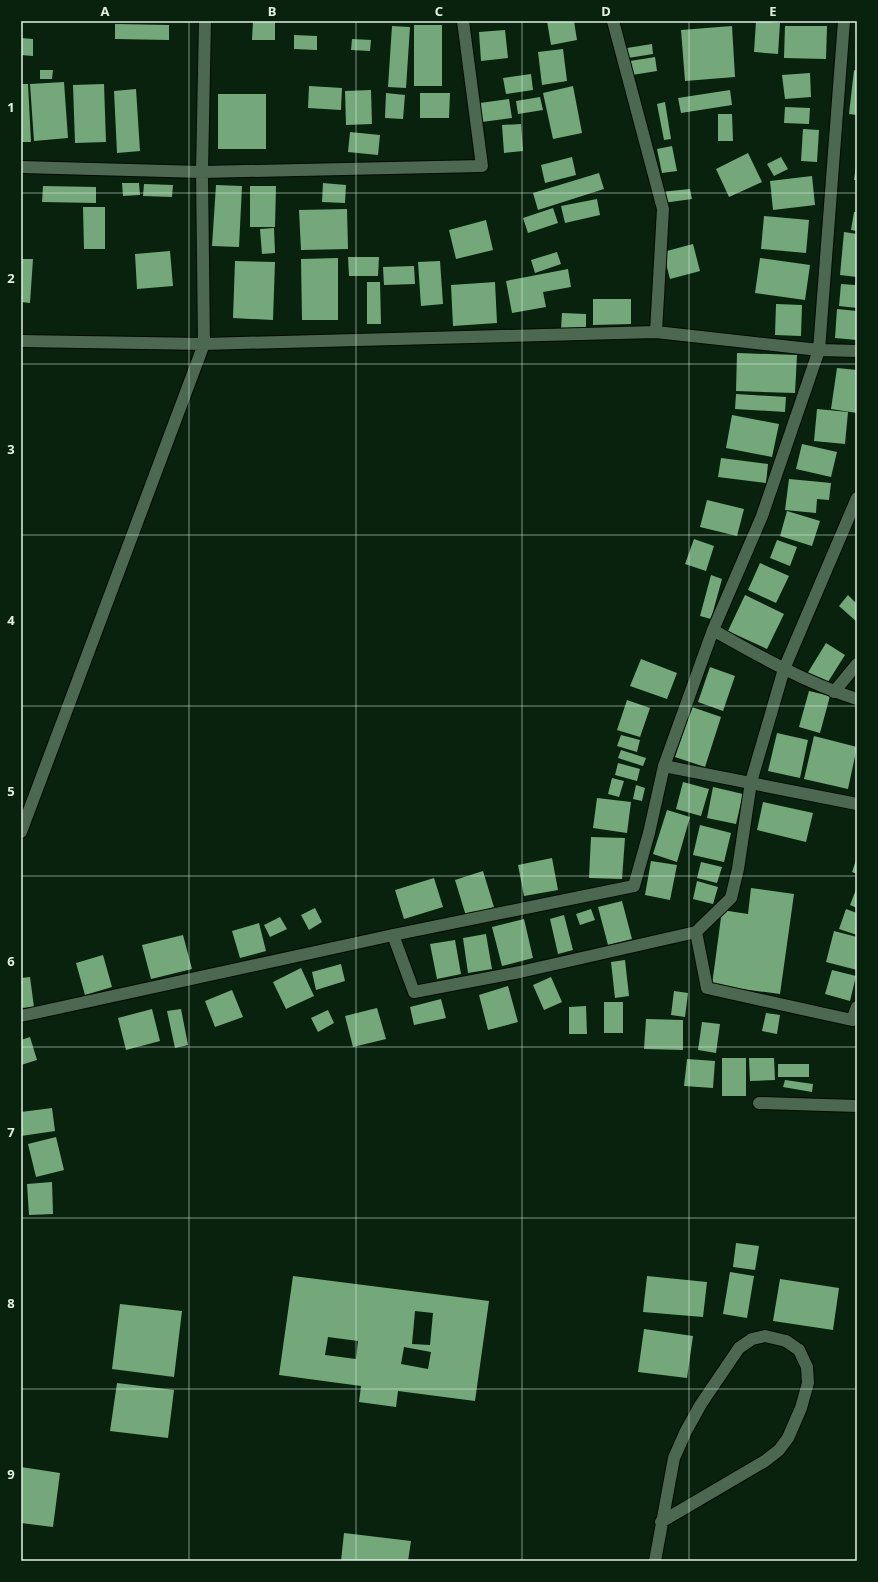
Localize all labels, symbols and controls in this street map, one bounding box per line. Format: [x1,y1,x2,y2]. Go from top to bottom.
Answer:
text: A [101,2,110,20]
text: B [268,2,276,20]
text: C [435,2,443,20]
text: D [601,2,611,20]
text: E [769,2,777,20]
text: 1 [7,98,15,116]
text: 2 [7,269,15,287]
text: 3 [7,440,15,458]
text: 4 [7,611,15,629]
text: 5 [7,782,15,800]
text: 6 [7,952,15,970]
text: 7 [7,1123,15,1141]
text: 8 [7,1294,15,1312]
text: 9 [7,1465,15,1483]

